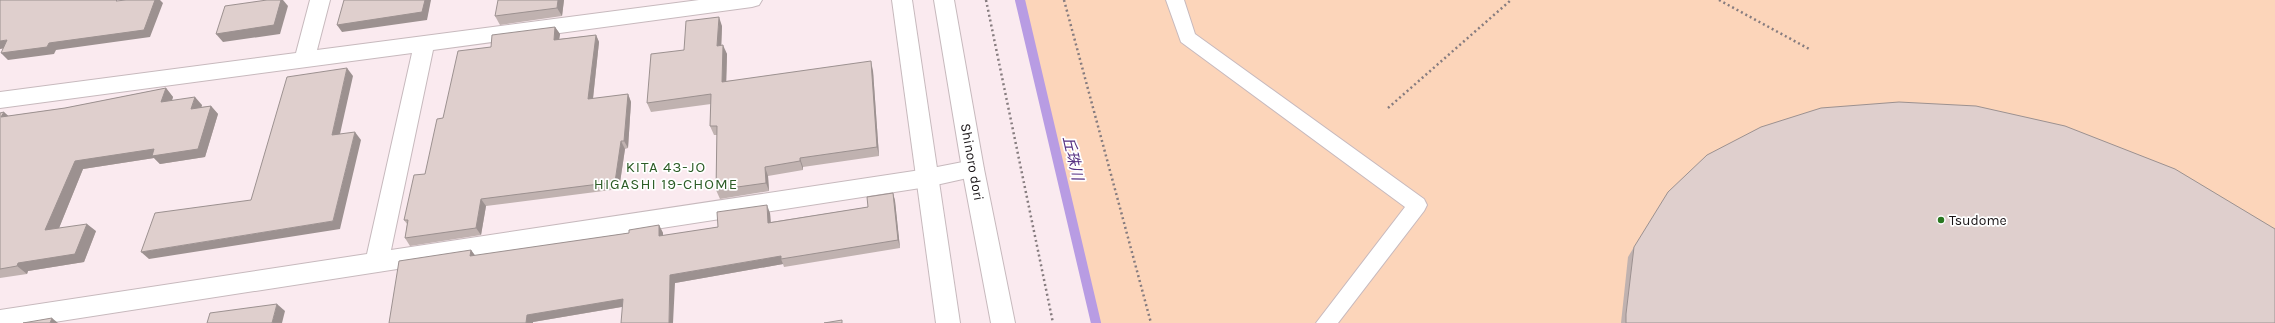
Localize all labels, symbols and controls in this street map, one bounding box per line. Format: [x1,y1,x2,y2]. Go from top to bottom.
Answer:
street label: Shinoro dori [957,122,987,202]
water label: 丘珠川 [1059,134,1087,184]
district label: KITA 43-JO HIGASHI 19-CHOME [594,158,738,193]
place label: Tsudome [1949,212,2007,229]
marker: Tsudome [1936,215,1946,225]

